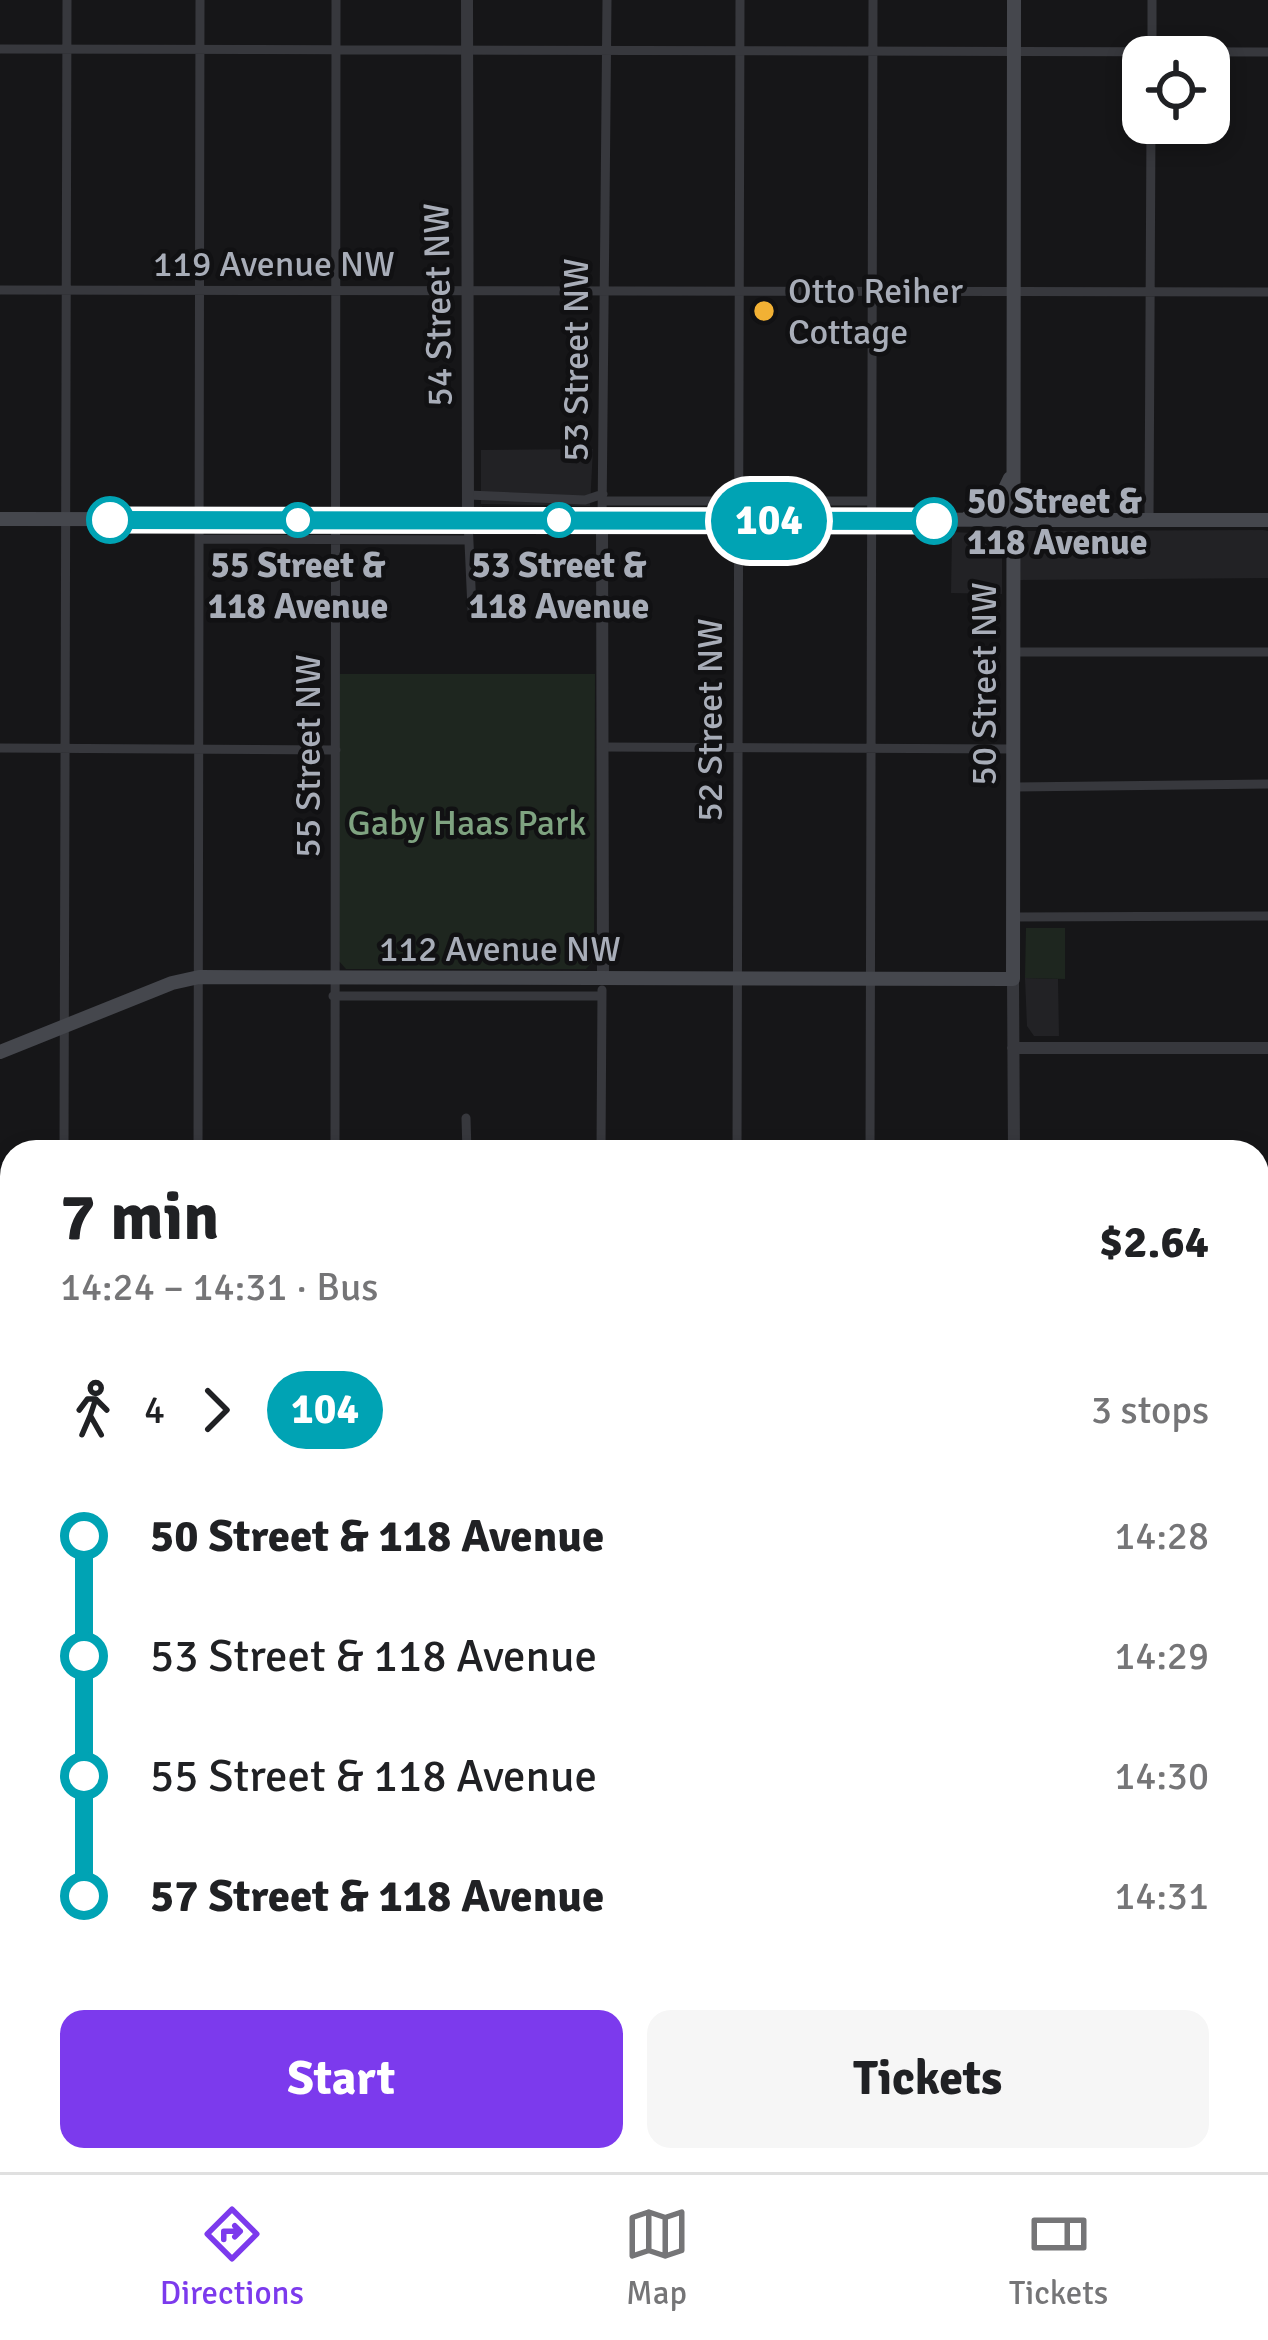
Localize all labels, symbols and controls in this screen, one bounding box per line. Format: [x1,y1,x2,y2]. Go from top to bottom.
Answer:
map controls [1122,36,1230,144]
button: locate [1122,36,1230,144]
street label: 54 Street NW [414,203,463,407]
street label: 119 Avenue NW [153,242,395,287]
street label: 53 Street NW [554,258,599,462]
place label: Otto Reiher Cottage [788,269,964,355]
marker: Otto Reiher Cottage [751,298,777,324]
place label: 50 Street & 118 Avenue [967,479,1148,565]
line badge: 104 [700,482,838,560]
text: 104 [735,495,803,546]
unlabelled marker [88,498,132,542]
marker: 50 Street & 118 Avenue [912,499,956,543]
marker: 55 Street & 118 Avenue [282,504,314,536]
marker: 53 Street & 118 Avenue [543,504,575,536]
place label: 55 Street & 118 Avenue [208,543,388,629]
place label: 53 Street & 118 Avenue [469,543,649,629]
street label: 50 Street NW [962,582,1007,786]
street label: 52 Street NW [688,618,733,822]
street label: 55 Street NW [286,654,331,858]
park label: Gaby Haas Park [348,801,586,846]
street label: 112 Avenue NW [379,927,621,972]
text: 7 min [60,1177,219,1258]
text: $2.64 [1099,1215,1209,1270]
text: 14:24 – 14:31 · Bus [60,1263,378,1311]
icon: walk [60,1377,126,1443]
icon: forward [183,1377,249,1443]
text: 104 [291,1384,359,1435]
text: 4 [144,1386,165,1434]
text: 3 stops [1091,1386,1209,1434]
text: 50 Street & 118 Avenue [150,1509,604,1564]
text: 14:28 [1114,1512,1209,1560]
text: 53 Street & 118 Avenue [150,1629,597,1684]
text: 14:29 [1114,1632,1209,1680]
text: 55 Street & 118 Avenue [150,1749,597,1804]
text: 14:30 [1114,1752,1209,1800]
text: 57 Street & 118 Avenue [150,1869,604,1924]
text: 14:31 [1114,1872,1209,1920]
button: Start [60,2010,623,2148]
button: Tickets [647,2010,1209,2148]
tab: Directions [160,2201,304,2314]
tab: Map [624,2201,690,2314]
tab: Tickets [1009,2201,1108,2314]

